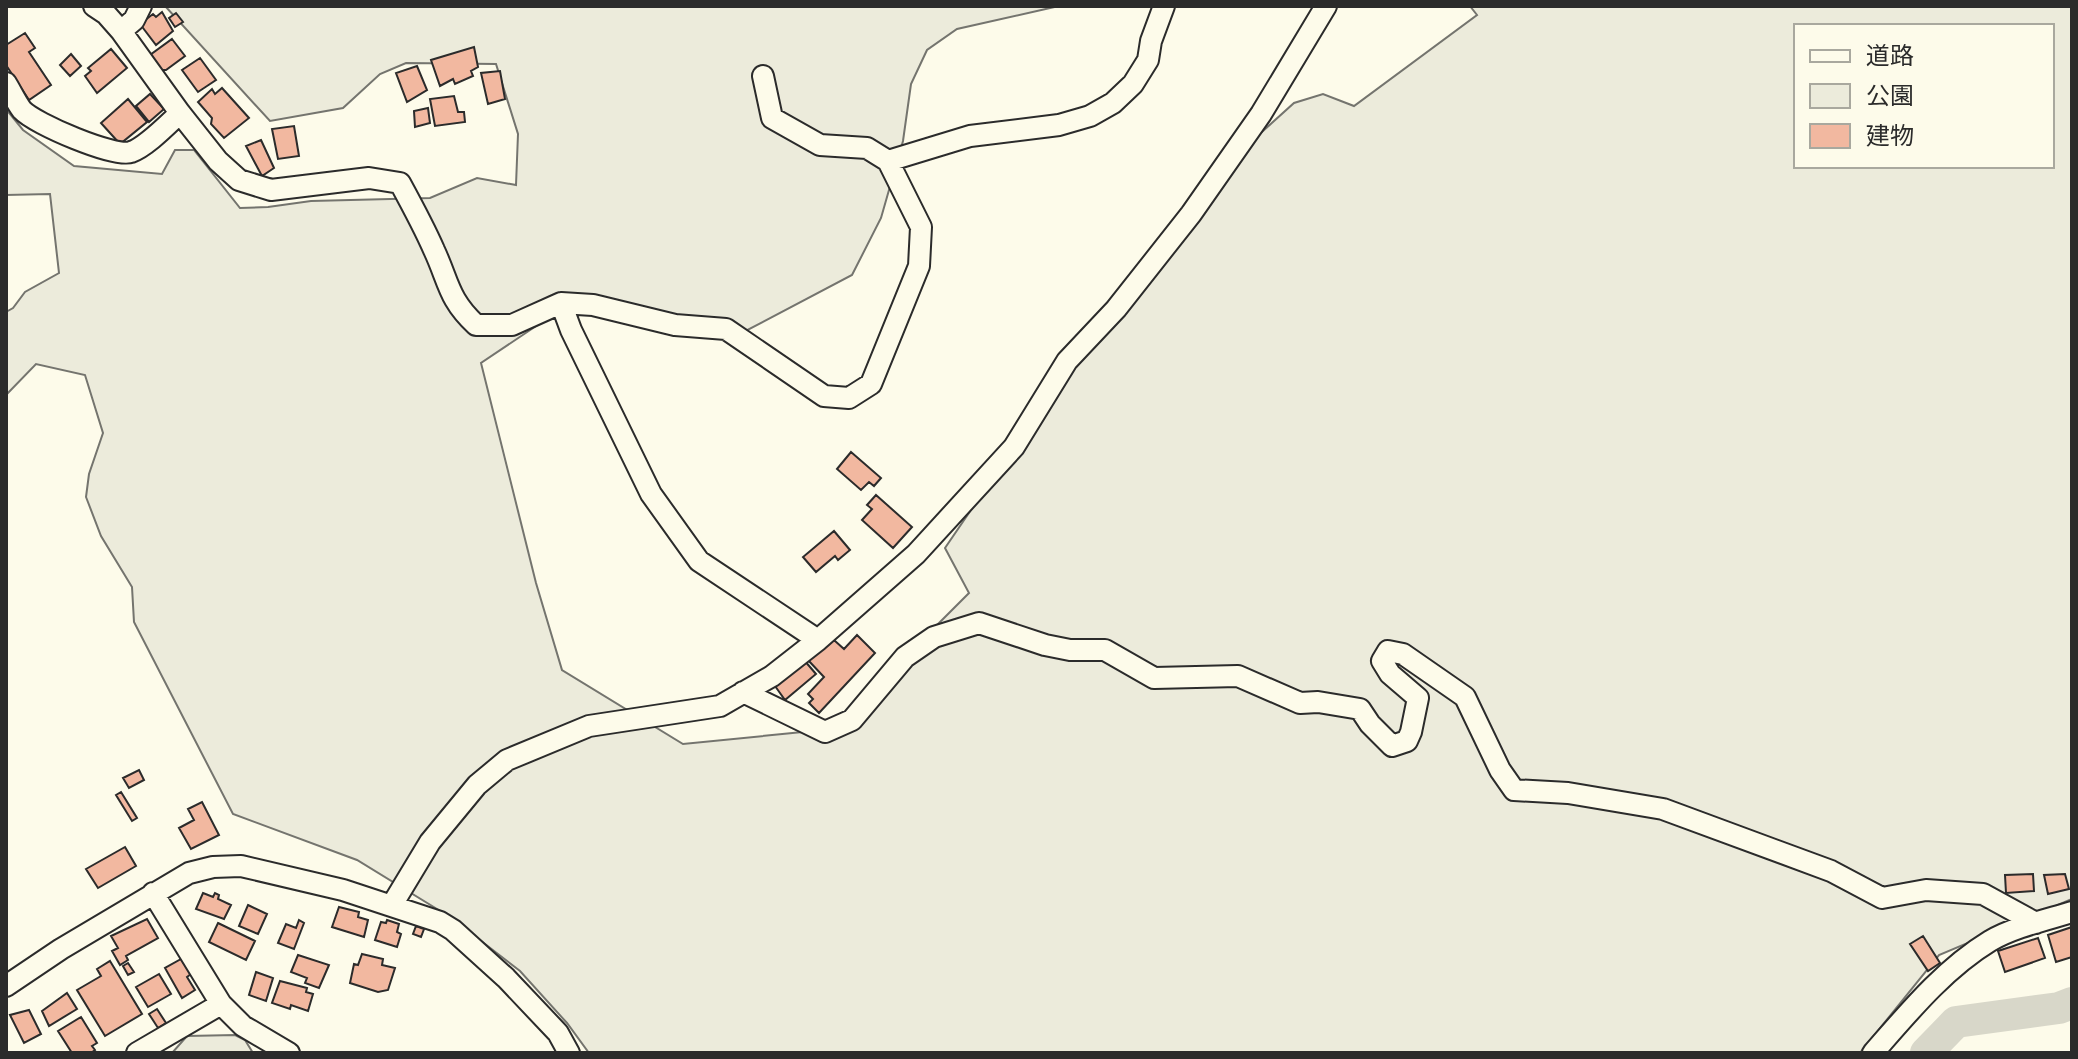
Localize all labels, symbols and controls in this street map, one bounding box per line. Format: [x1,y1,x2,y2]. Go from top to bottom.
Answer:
legend [1794,24,2054,168]
text: 道路 [1866,42,1914,71]
text: 公園 [1866,82,1914,111]
text: 建物 [1866,122,1914,151]

